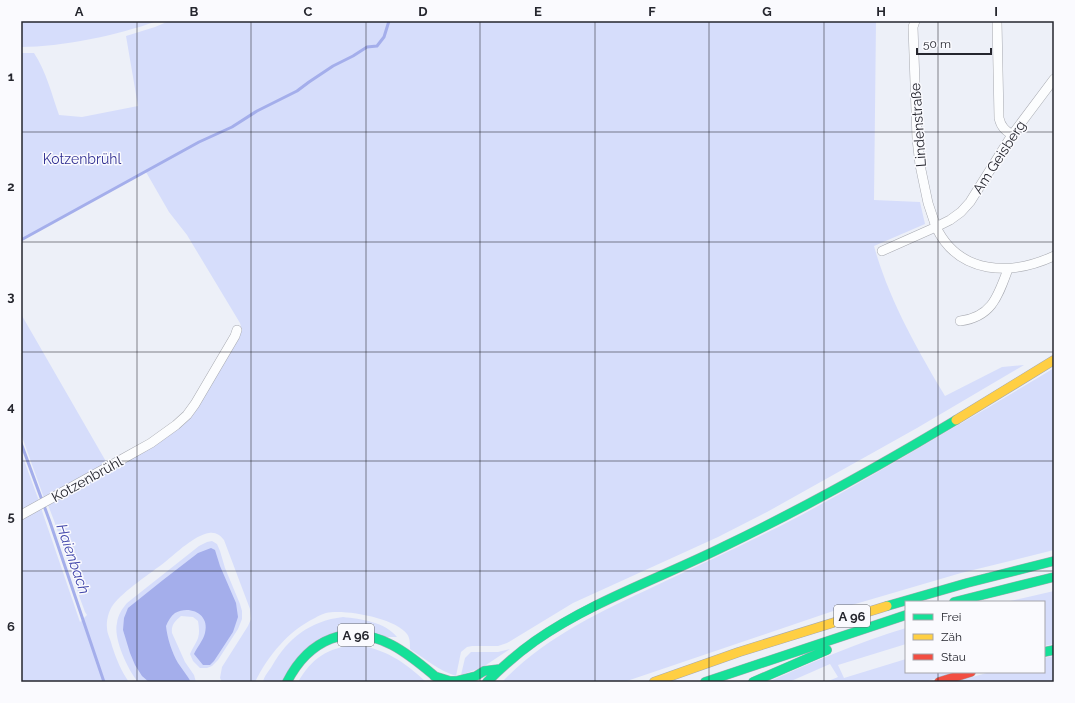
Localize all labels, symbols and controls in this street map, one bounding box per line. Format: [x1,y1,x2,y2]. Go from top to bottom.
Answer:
text: A [75,4,84,19]
text: B [190,4,199,19]
text: C [304,4,313,19]
text: D [418,4,428,19]
text: E [534,4,542,19]
text: F [648,4,656,19]
text: G [762,4,772,19]
text: H [876,4,886,19]
text: I [994,4,998,19]
scale bar [917,30,991,56]
text: 50 m [923,37,951,51]
text: 1 [8,69,15,84]
street label: Lindenstraße [907,82,929,168]
street label: Am Geisberg [969,117,1029,197]
park label: Kotzenbrühl [43,151,121,167]
text: 2 [7,179,15,194]
text: 3 [7,289,15,304]
text: 4 [7,399,15,414]
street label: Kotzenbrühl [49,453,125,505]
text: 5 [7,509,15,524]
water label: Haienbach [53,521,93,597]
legend [905,601,1045,673]
road number: A 96 [834,605,870,627]
text: Frei [941,610,961,624]
text: 6 [7,619,15,634]
road number: A 96 [338,624,374,646]
text: Zäh [941,630,962,644]
text: Stau [941,650,966,664]

